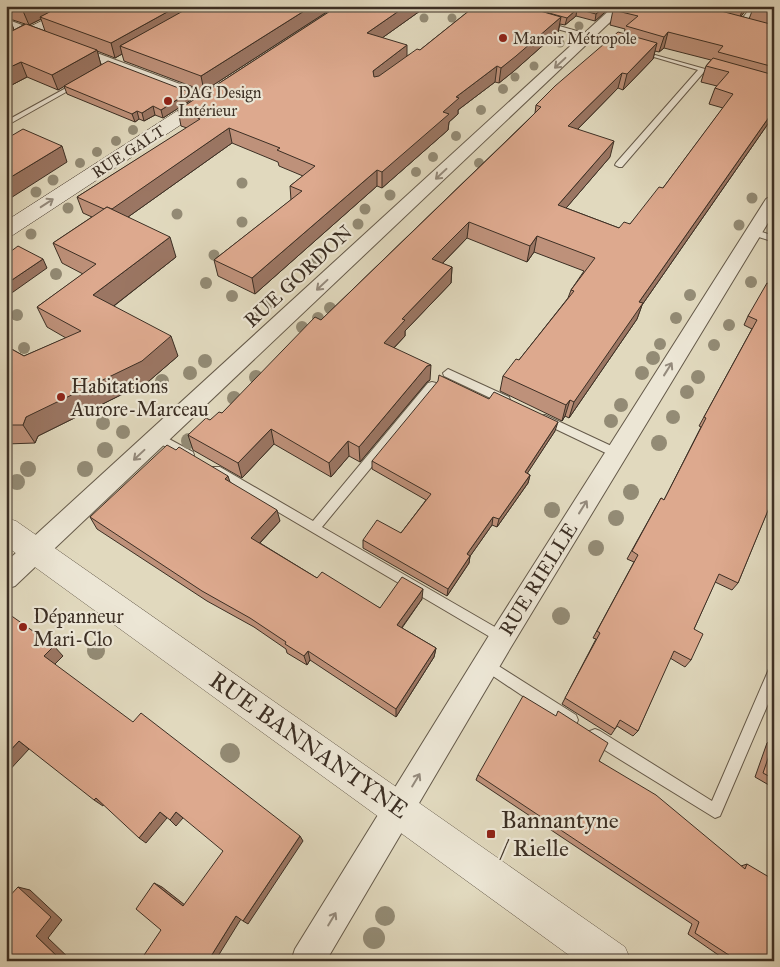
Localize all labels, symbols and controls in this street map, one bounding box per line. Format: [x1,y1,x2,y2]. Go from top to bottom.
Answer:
place label: Manoir Métropole [513,29,637,48]
marker: Manoir Métropole [497,32,509,44]
one-way arrow [553,57,566,69]
place label: DAG Design Intérieur [178,83,262,120]
marker: DAG Design Intérieur [162,95,174,107]
street label: RUE GALT [88,121,168,182]
one-way arrow [434,168,447,180]
one-way arrow [40,198,54,208]
street label: RUE GORDON [239,220,357,332]
one-way arrow [315,279,328,291]
one-way arrow [664,362,674,376]
place label: Habitations Aurore-Marceau [70,374,209,421]
marker: Habitations Aurore-Marceau [55,391,67,403]
one-way arrow [132,449,145,461]
one-way arrow [578,500,588,514]
street label: RUE RIELLE [494,518,582,640]
place label: Dépanneur Mari-Clo [33,604,124,651]
marker: Dépanneur Mari-Clo [17,621,29,633]
street label: RUE BANNANTYNE [204,665,414,825]
one-way arrow [411,773,421,787]
place label: Bannantyne / Rielle [499,805,619,863]
marker: Bannantyne / Rielle [485,828,497,840]
one-way arrow [327,913,337,927]

